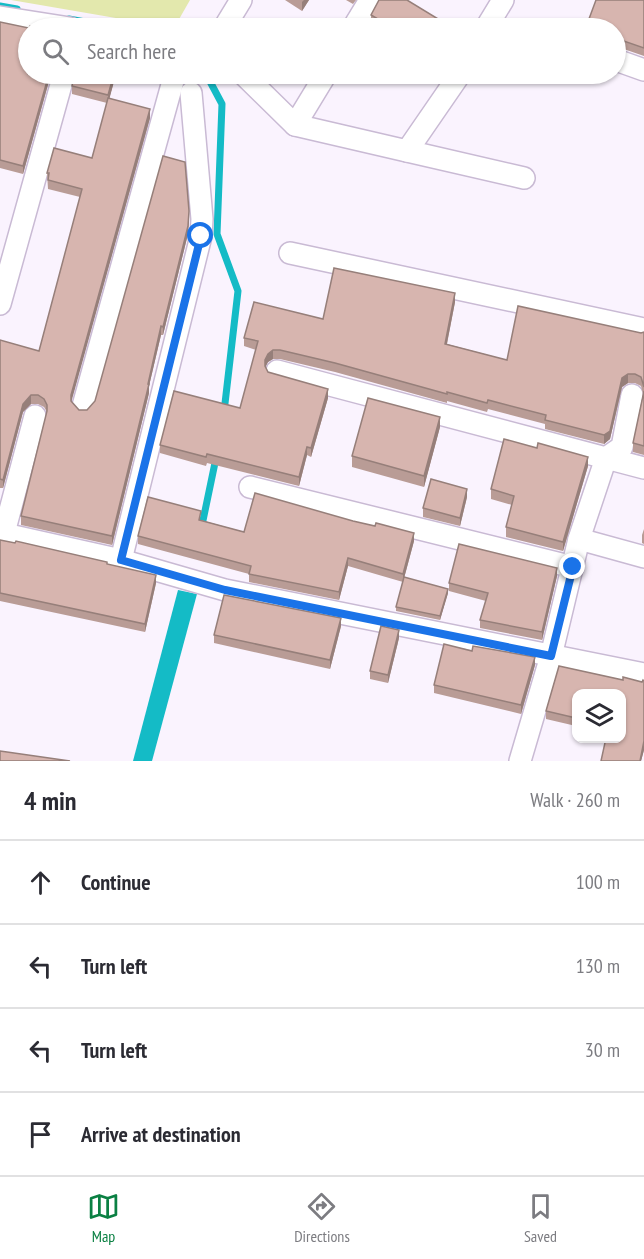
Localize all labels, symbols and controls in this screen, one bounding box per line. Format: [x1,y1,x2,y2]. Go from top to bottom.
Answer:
search box [18,18,626,84]
icon: search [39,35,72,68]
text: Search here [87,37,176,65]
route start [187,222,213,248]
route end [559,553,585,579]
map controls [572,689,626,743]
button: layers [572,689,626,743]
text: 4 min [24,784,77,817]
text: Walk · 260 m [530,787,620,813]
icon: ahead [24,866,57,899]
text: Continue [81,868,151,896]
text: 100 m [576,869,620,895]
icon: left [24,950,57,983]
text: Turn left [81,952,147,980]
text: 130 m [576,953,620,979]
icon: left [24,1034,57,1067]
text: Turn left [81,1036,147,1064]
text: 30 m [585,1037,620,1063]
icon: arrive [24,1118,57,1151]
text: Arrive at destination [81,1120,241,1148]
tab: Map [87,1190,120,1246]
tab: Directions [294,1190,350,1246]
tab: Saved [524,1190,557,1246]

